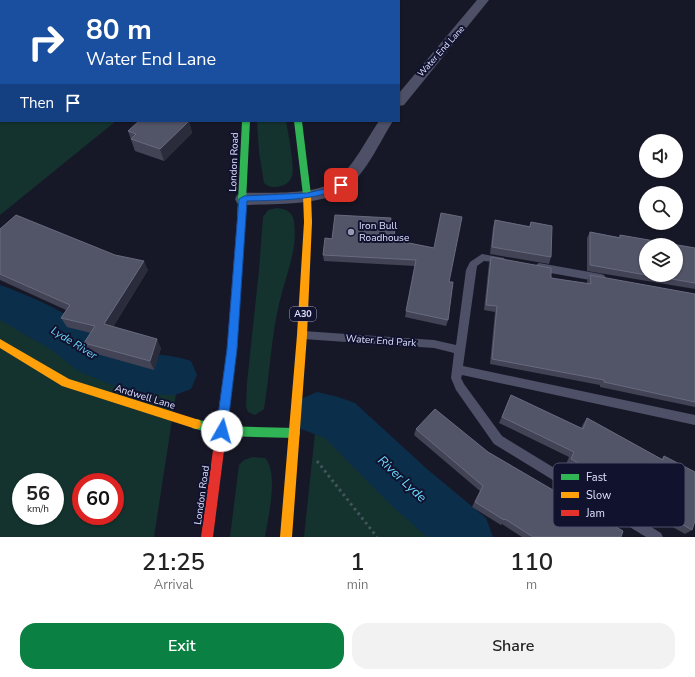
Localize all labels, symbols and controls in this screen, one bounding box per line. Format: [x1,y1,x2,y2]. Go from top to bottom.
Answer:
text: 80 m [86,11,152,49]
icon: right [20,16,72,68]
street label: Water End Lane [415,23,467,79]
text: Water End Lane [86,47,216,71]
icon: arrive [62,92,84,114]
text: Then [20,93,54,113]
street label: London Road [226,132,242,192]
map controls [639,134,683,282]
button: sound [639,134,683,178]
pin [324,168,358,202]
icon: arrive [330,174,352,196]
button: search [639,186,683,230]
place label: Iron Bull Roadhouse [359,219,409,245]
marker: Iron Bull Roadhouse [346,227,356,237]
button: layers [639,238,683,282]
road number: A30 [290,307,316,321]
water label: Lyde River [48,323,101,364]
street label: Water End Park [345,332,418,351]
street label: Andwell Lane [113,381,177,413]
position arrow [201,410,243,452]
water label: River Lyde [374,452,430,506]
legend [553,463,685,527]
street label: London Road [191,464,213,525]
text: Fast [586,470,607,485]
speed limit sign: 60 [72,473,124,525]
text: 56 [26,480,50,507]
text: Slow [586,488,611,503]
text: km/h [27,502,49,516]
text: Jam [585,506,605,521]
text: 21:25 [142,546,205,578]
text: 1 [350,546,365,578]
text: 110 [510,546,553,578]
text: Arrival [154,576,193,594]
text: min [347,576,368,594]
text: m [526,576,537,594]
button: Exit [20,623,344,669]
button: Share [352,623,675,669]

